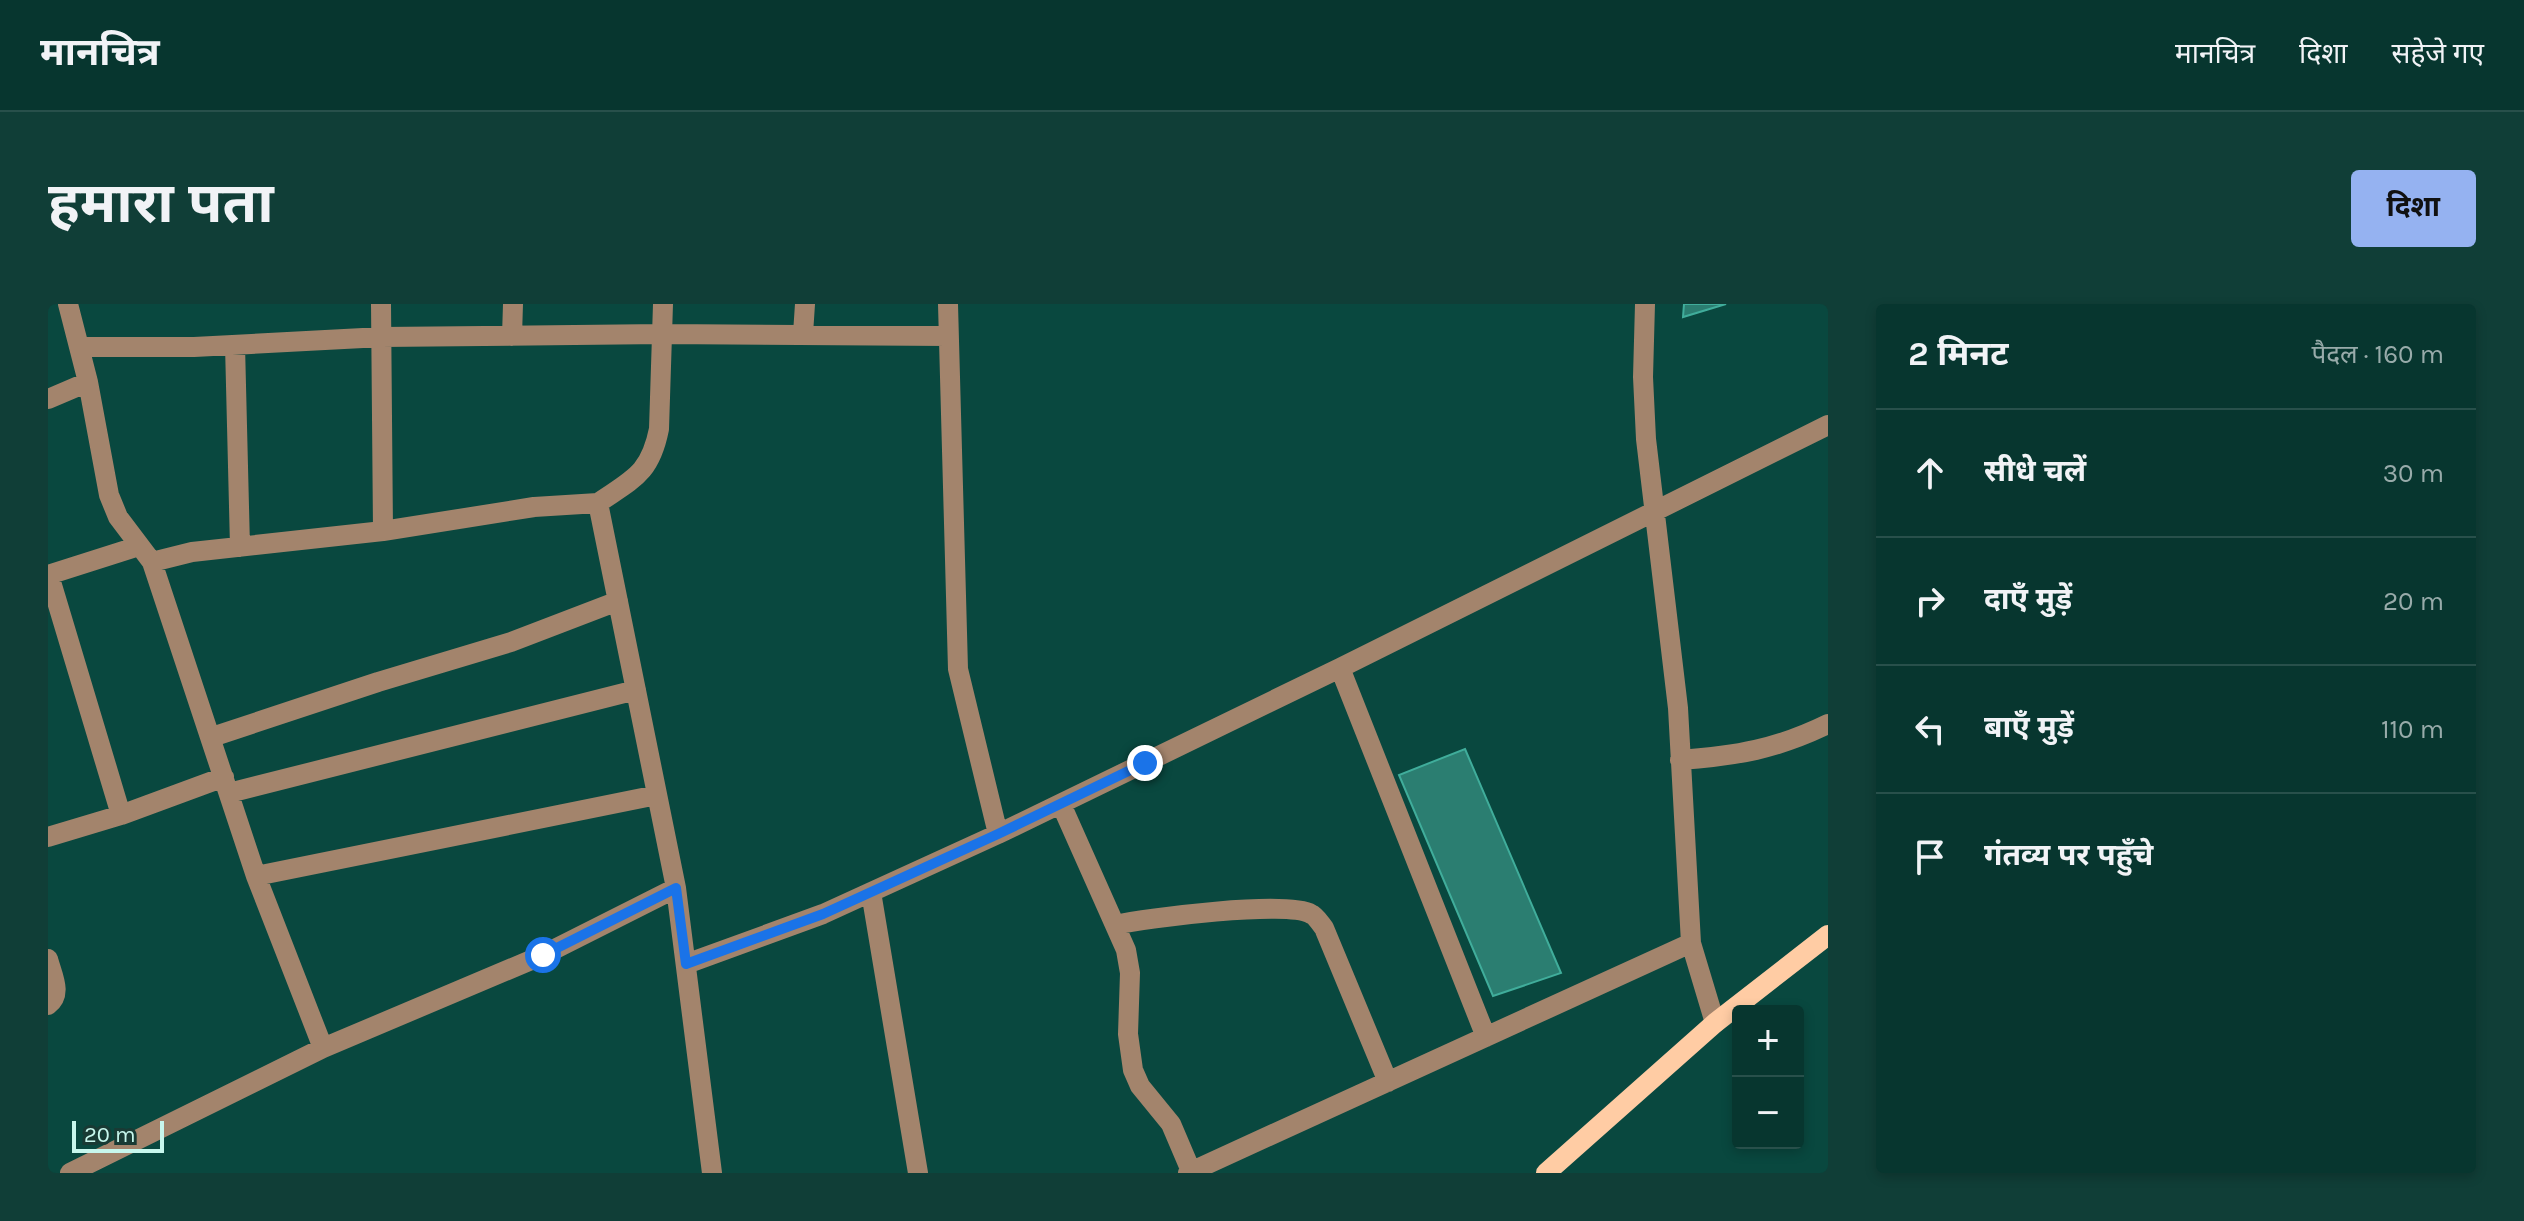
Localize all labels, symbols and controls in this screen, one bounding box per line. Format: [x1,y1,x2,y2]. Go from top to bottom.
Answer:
text: मानचित्र [40,30,160,75]
text: मानचित्र [2175,37,2255,70]
text: दिशा [2299,37,2348,70]
text: सहेजे गए [2392,37,2484,70]
button: दिशा [2351,170,2476,247]
text: हमारा पता [48,171,274,236]
text: 2 मिनट [1908,334,2009,374]
text: पैदल · 160 m [2311,339,2444,370]
icon: ahead [1908,451,1952,495]
text: सीधे चलें [1984,453,2086,489]
text: 30 m [2383,458,2444,489]
icon: right [1908,579,1952,623]
text: दाएँ मुड़ें [1984,581,2072,617]
text: 20 m [2383,586,2444,617]
icon: left [1908,707,1952,751]
text: बाएँ मुड़ें [1984,709,2074,745]
text: 110 m [2381,714,2444,745]
route end [1127,745,1163,781]
icon: arrive [1908,835,1952,879]
text: गंतव्य पर पहुँचे [1984,837,2153,873]
route start [525,937,561,973]
map controls [1732,1005,1804,1149]
button: + [1732,1005,1804,1077]
button: − [1732,1077,1804,1149]
scale bar [72,1117,164,1153]
text: 20 m [84,1122,136,1148]

